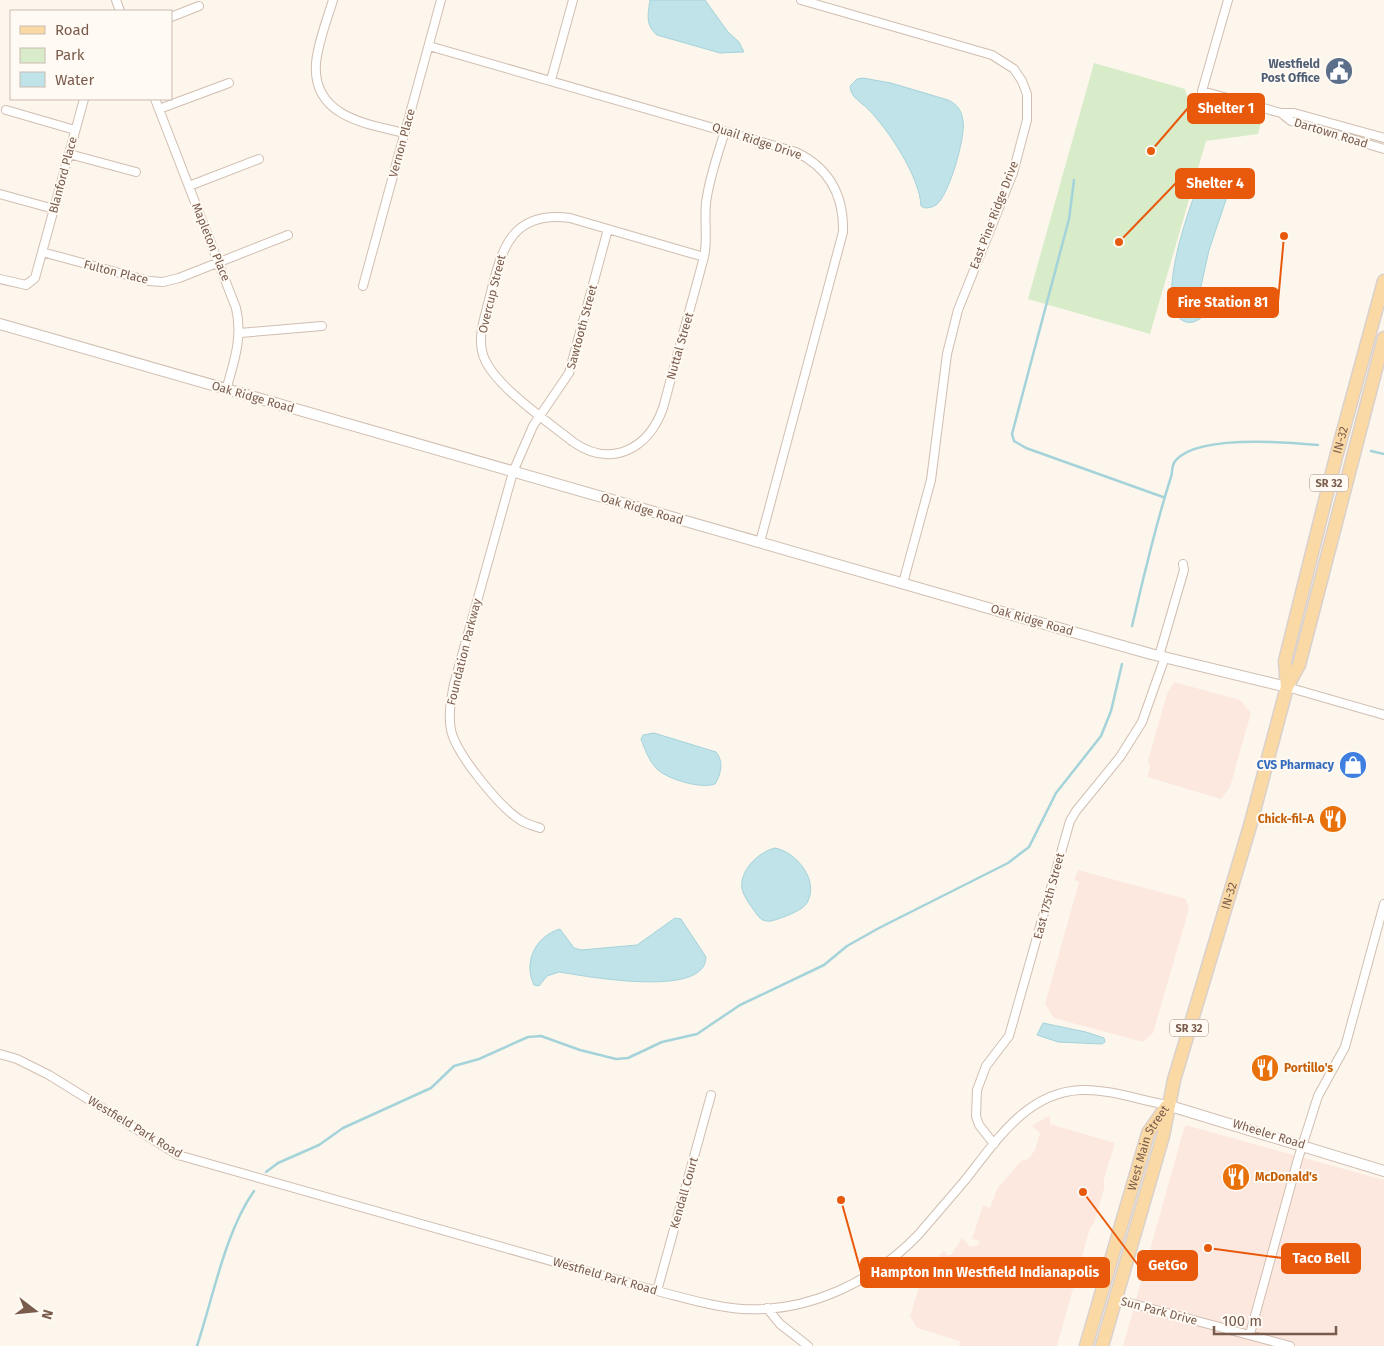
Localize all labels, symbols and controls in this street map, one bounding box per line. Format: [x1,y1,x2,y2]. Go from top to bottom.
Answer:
legend [10,10,172,100]
text: Road [55,21,90,39]
text: Park [55,46,85,64]
public building icon: Westfield Post Office [1324,56,1354,86]
place label: Westfield Post Office [1261,57,1320,85]
text: Water [55,71,94,89]
callout: Shelter 1 [1188,94,1264,123]
text: Shelter 1 [1198,100,1254,117]
street label: Vernon Place [386,107,418,179]
street label: Dartown Road [1292,115,1370,151]
street label: Quail Ridge Drive [710,120,804,162]
street label: Blanford Place [46,135,80,215]
street label: East Pine Ridge Drive [967,159,1021,271]
callout: Shelter 4 [1176,169,1254,198]
text: Shelter 4 [1186,175,1244,192]
street label: Mapleton Place [189,201,233,283]
street label: Overcup Street [475,253,509,335]
street label: Fulton Place [82,257,150,287]
street label: Sawtooth Street [564,283,600,371]
callout: Fire Station 81 [1168,288,1278,317]
text: Fire Station 81 [1178,294,1268,311]
street label: Nuttal Street [664,310,696,381]
street label: Oak Ridge Road [210,379,296,415]
street label: IN-32 [1330,425,1351,455]
road number: SR 32 [1310,474,1348,492]
street label: Oak Ridge Road [599,491,685,527]
street label: Foundation Parkway [444,597,484,707]
street label: Oak Ridge Road [989,602,1075,638]
shop icon: CVS Pharmacy [1338,750,1368,780]
place label: CVS Pharmacy [1257,758,1335,772]
restaurant icon: Chick-fil-A [1318,804,1348,834]
place label: Chick-fil-A [1258,812,1315,826]
street label: East 175th Street [1031,850,1067,941]
street label: IN-32 [1218,880,1240,911]
road number: SR 32 [1170,1020,1208,1036]
restaurant icon: Portillo's [1250,1053,1280,1083]
place label: Portillo's [1284,1061,1333,1075]
street label: Westfield Park Road [85,1093,185,1161]
street label: West Main Street [1125,1102,1172,1192]
street label: Wheeler Road [1231,1116,1307,1152]
street label: Kendall Court [667,1155,701,1230]
restaurant icon: McDonald's [1221,1162,1251,1192]
place label: McDonald's [1255,1170,1318,1184]
callout: Taco Bell [1282,1244,1360,1273]
text: Taco Bell [1292,1250,1350,1267]
callout: GetGo [1138,1251,1197,1280]
street label: Westfield Park Road [551,1254,659,1298]
text: GetGo [1148,1257,1188,1274]
callout: Hampton Inn Westfield Indianapolis [861,1258,1109,1287]
text: Hampton Inn Westfield Indianapolis [871,1264,1099,1281]
north arrow [10,1286,60,1336]
street label: Sun Park Drive [1119,1294,1199,1328]
scale bar [1214,1304,1336,1336]
text: N [38,1308,56,1321]
text: 100 m [1222,1312,1262,1330]

